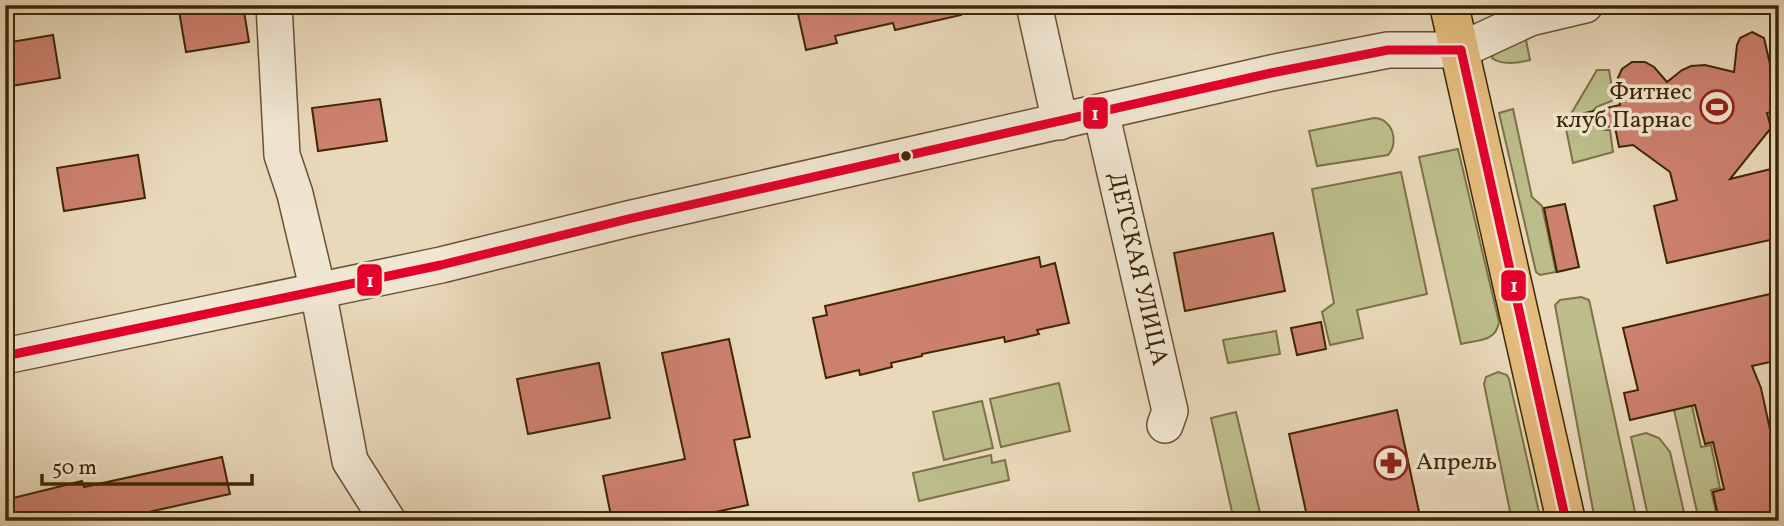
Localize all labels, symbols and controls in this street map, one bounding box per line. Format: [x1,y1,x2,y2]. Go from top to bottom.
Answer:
place label: Фитнес клуб Парнас [1556,76,1692,138]
sports icon: Фитнес клуб Парнас [1698,88,1736,126]
line badge: 1 [1082,96,1109,130]
text: 1 [1091,102,1099,128]
unlabelled marker [899,149,913,163]
street label: ДЕТСКАЯ УЛИЦА [1098,169,1176,369]
line badge: 1 [356,263,383,297]
text: 1 [366,269,374,295]
line badge: 1 [1500,269,1527,302]
text: 1 [1510,274,1518,300]
scale bar [42,442,252,486]
pharmacy icon: Апрель [1372,444,1410,482]
place label: Апрель [1416,446,1497,480]
text: 50 m [52,454,97,483]

